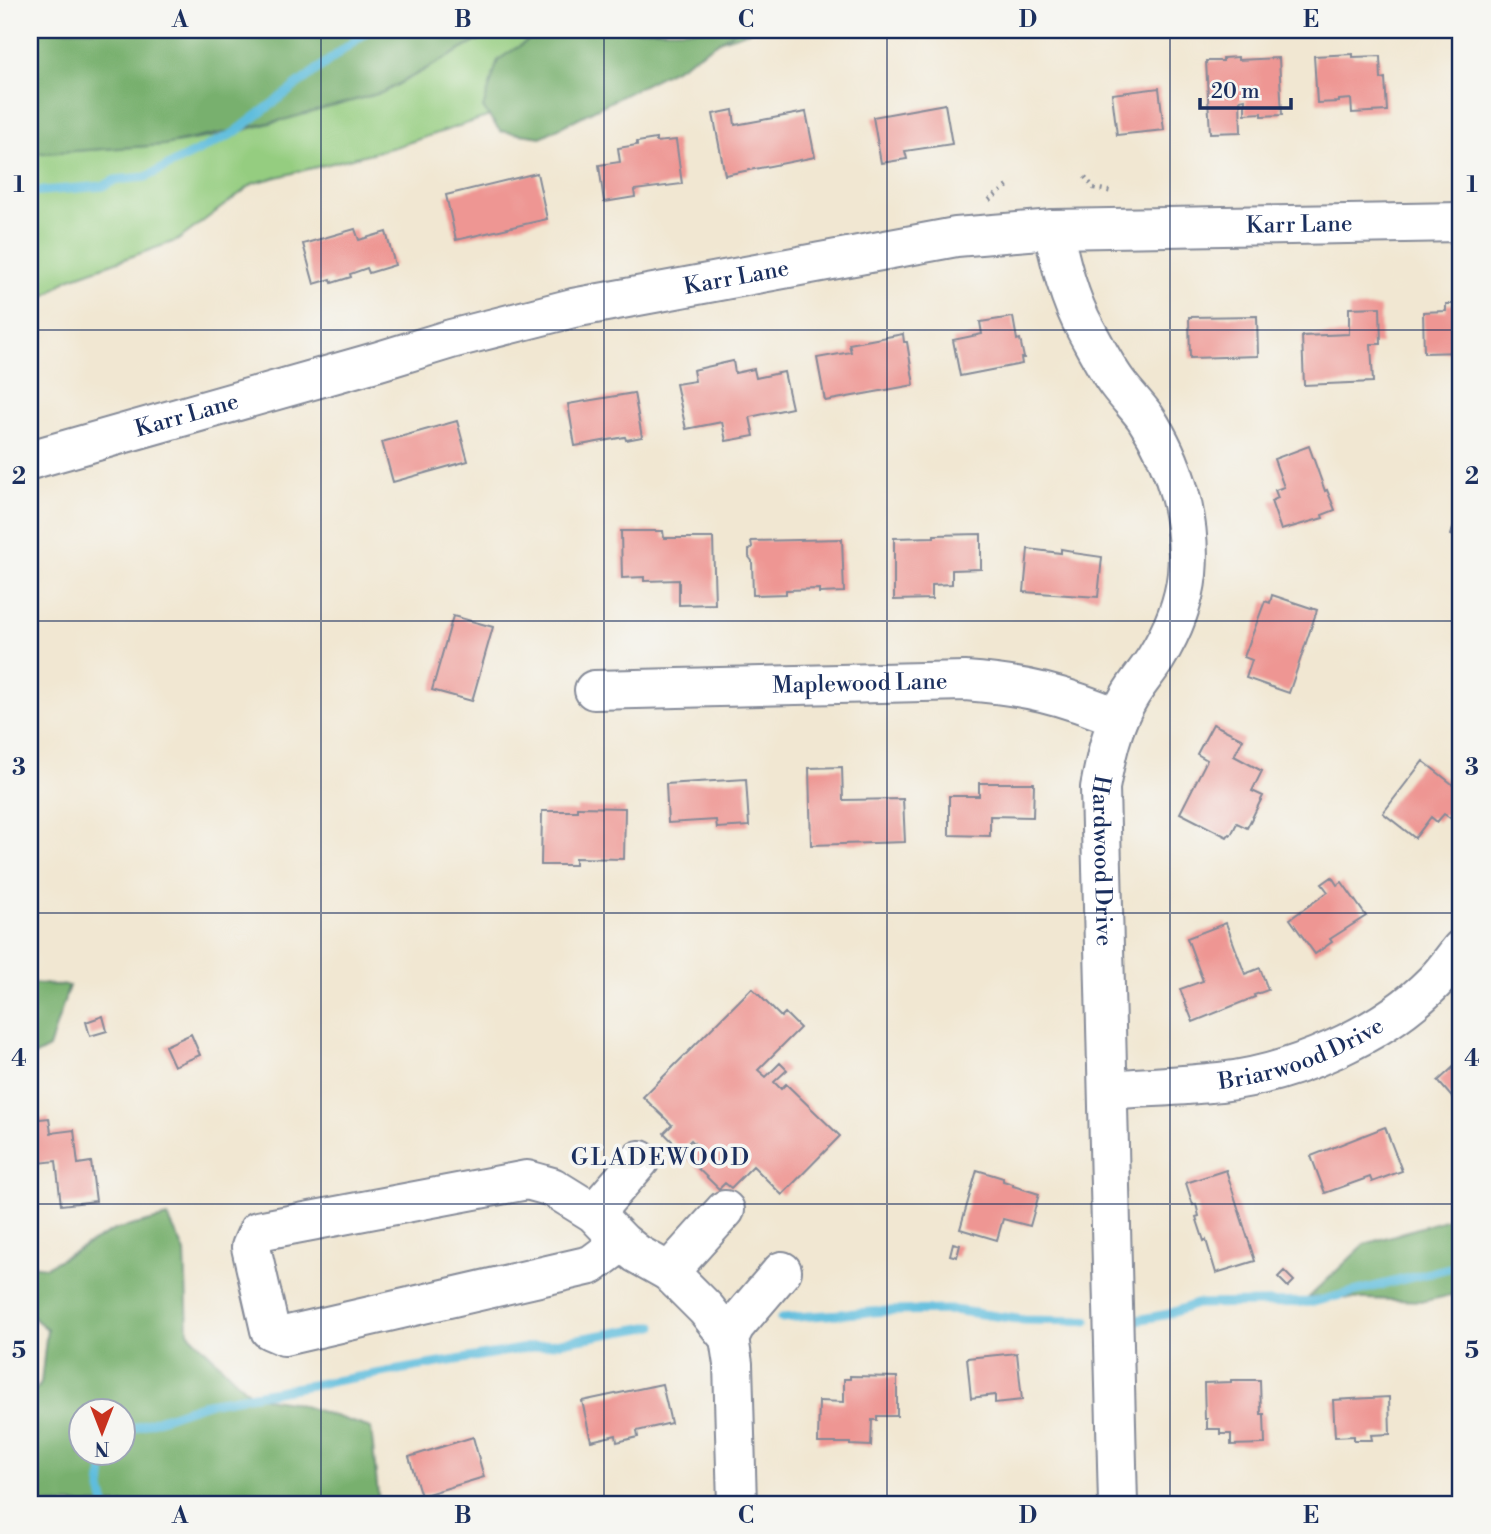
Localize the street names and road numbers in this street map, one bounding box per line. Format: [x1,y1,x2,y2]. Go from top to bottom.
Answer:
street label: Karr Lane [1246,210,1353,240]
street label: Karr Lane [681,254,791,301]
street label: Karr Lane [132,387,242,444]
street label: Maplewood Lane [772,667,948,700]
street label: Hardwood Drive [1085,773,1118,947]
street label: Briarwood Drive [1215,1012,1389,1096]

